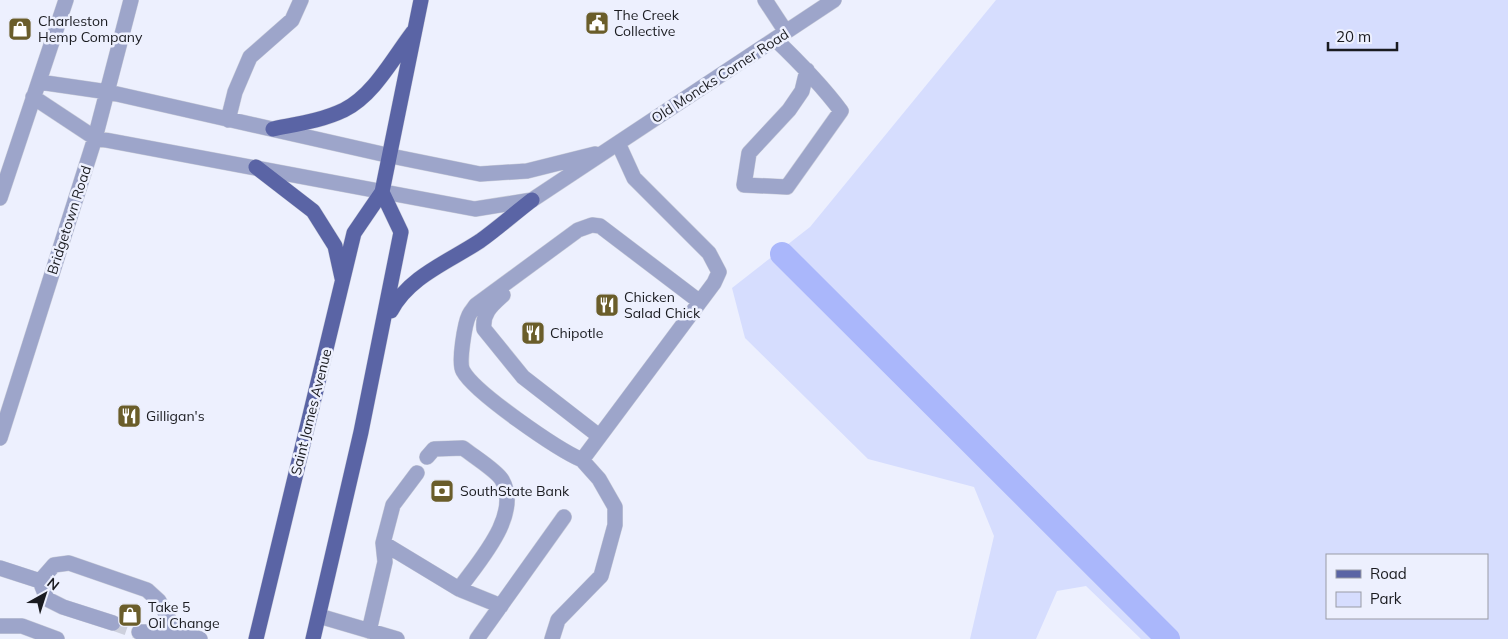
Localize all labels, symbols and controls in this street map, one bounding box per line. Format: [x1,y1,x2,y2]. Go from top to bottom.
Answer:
place label: The Creek Collective [614,6,680,40]
public building icon: The Creek Collective [584,10,610,36]
place label: Charleston Hemp Company [38,12,143,46]
shop icon: Charleston Hemp Company [7,16,33,42]
scale bar [1328,20,1397,52]
street label: Old Moncks Corner Road [648,25,792,127]
text: 20 m [1336,27,1371,46]
street label: Bridgetown Road [43,163,95,277]
place label: Chicken Salad Chick [624,288,701,322]
restaurant icon: Chicken Salad Chick [594,292,620,318]
restaurant icon: Chipotle [520,320,546,346]
place label: Chipotle [550,324,603,342]
street label: Saint James Avenue [287,347,335,477]
restaurant icon: Gilligan's [116,403,142,429]
place label: Gilligan's [146,407,205,425]
bank icon: SouthState Bank [429,478,455,504]
place label: SouthState Bank [460,482,570,500]
legend [1326,554,1488,619]
text: Road [1370,564,1407,583]
north arrow [20,569,70,619]
text: N [43,574,63,594]
text: Park [1370,589,1402,608]
place label: Take 5 Oil Change [148,598,220,632]
shop icon: Take 5 Oil Change [117,602,143,628]

